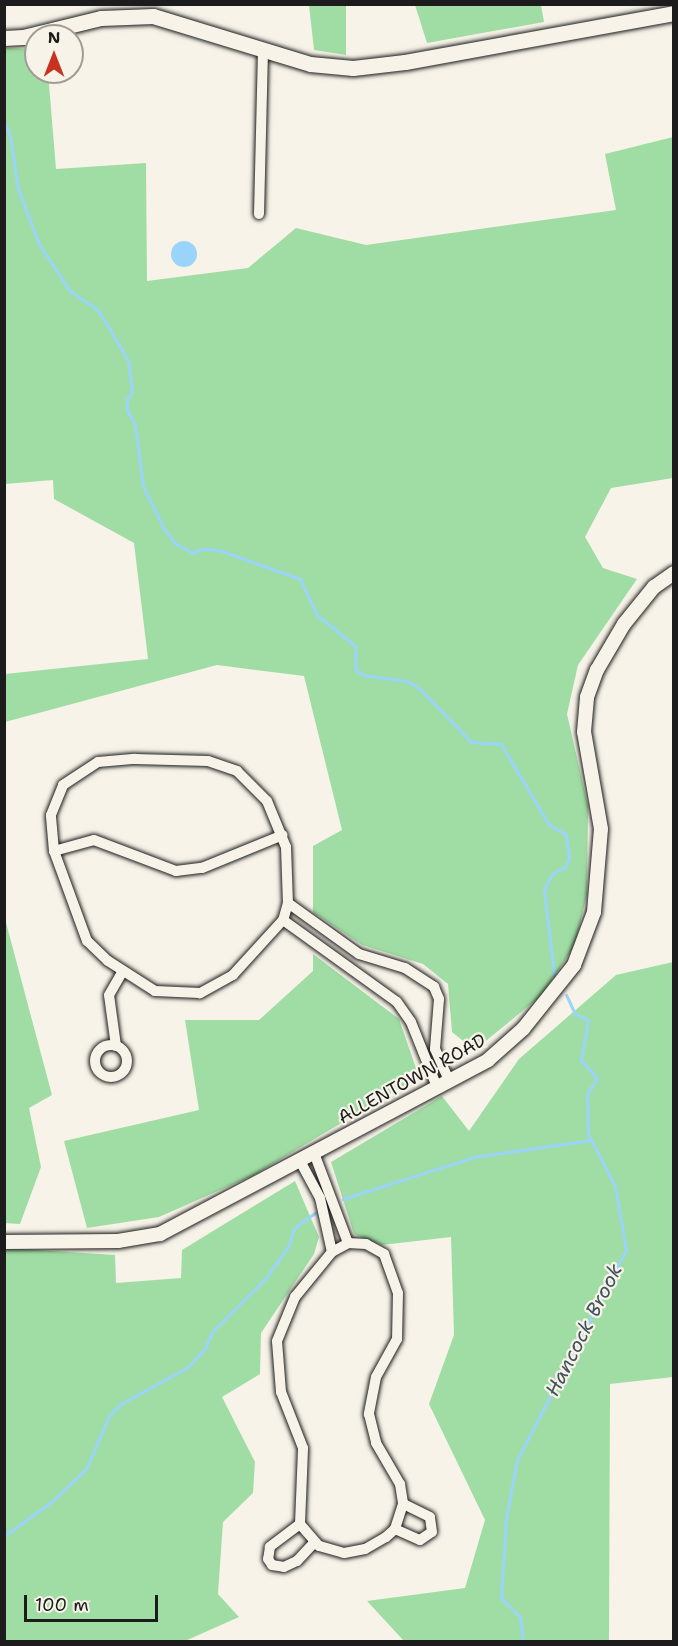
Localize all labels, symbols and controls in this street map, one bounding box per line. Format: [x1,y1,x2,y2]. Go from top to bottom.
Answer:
north arrow [24,24,84,84]
text: N [48,27,60,48]
street label: ALLENTOWN ROAD [334,1029,490,1129]
water label: Hancock Brook [540,1260,628,1400]
scale bar [27,1583,160,1621]
text: 100 m [35,1593,89,1617]

